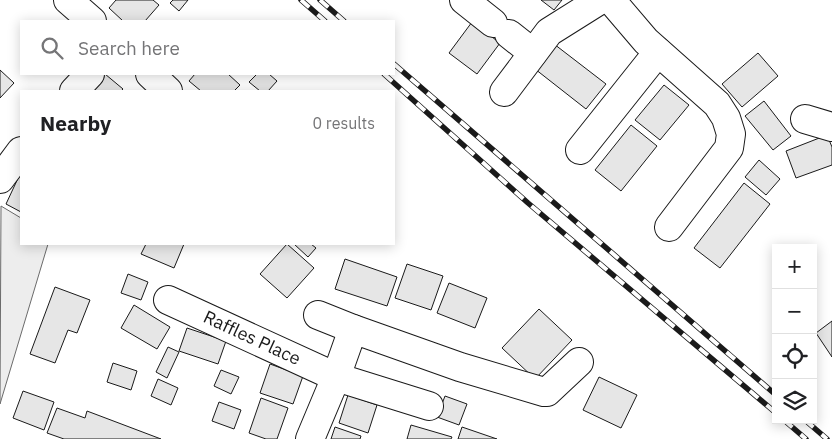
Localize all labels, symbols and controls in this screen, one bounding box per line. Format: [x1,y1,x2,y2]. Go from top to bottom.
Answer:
search box [20,20,395,75]
icon: search [38,34,66,62]
text: Search here [78,36,180,60]
text: Nearby [40,109,111,137]
text: 0 results [312,113,375,133]
map controls [772,244,817,424]
button: + [772,244,817,289]
button: − [772,289,817,334]
street label: Raffles Place [200,305,305,370]
button: locate [772,334,817,379]
button: layers [772,379,817,424]

